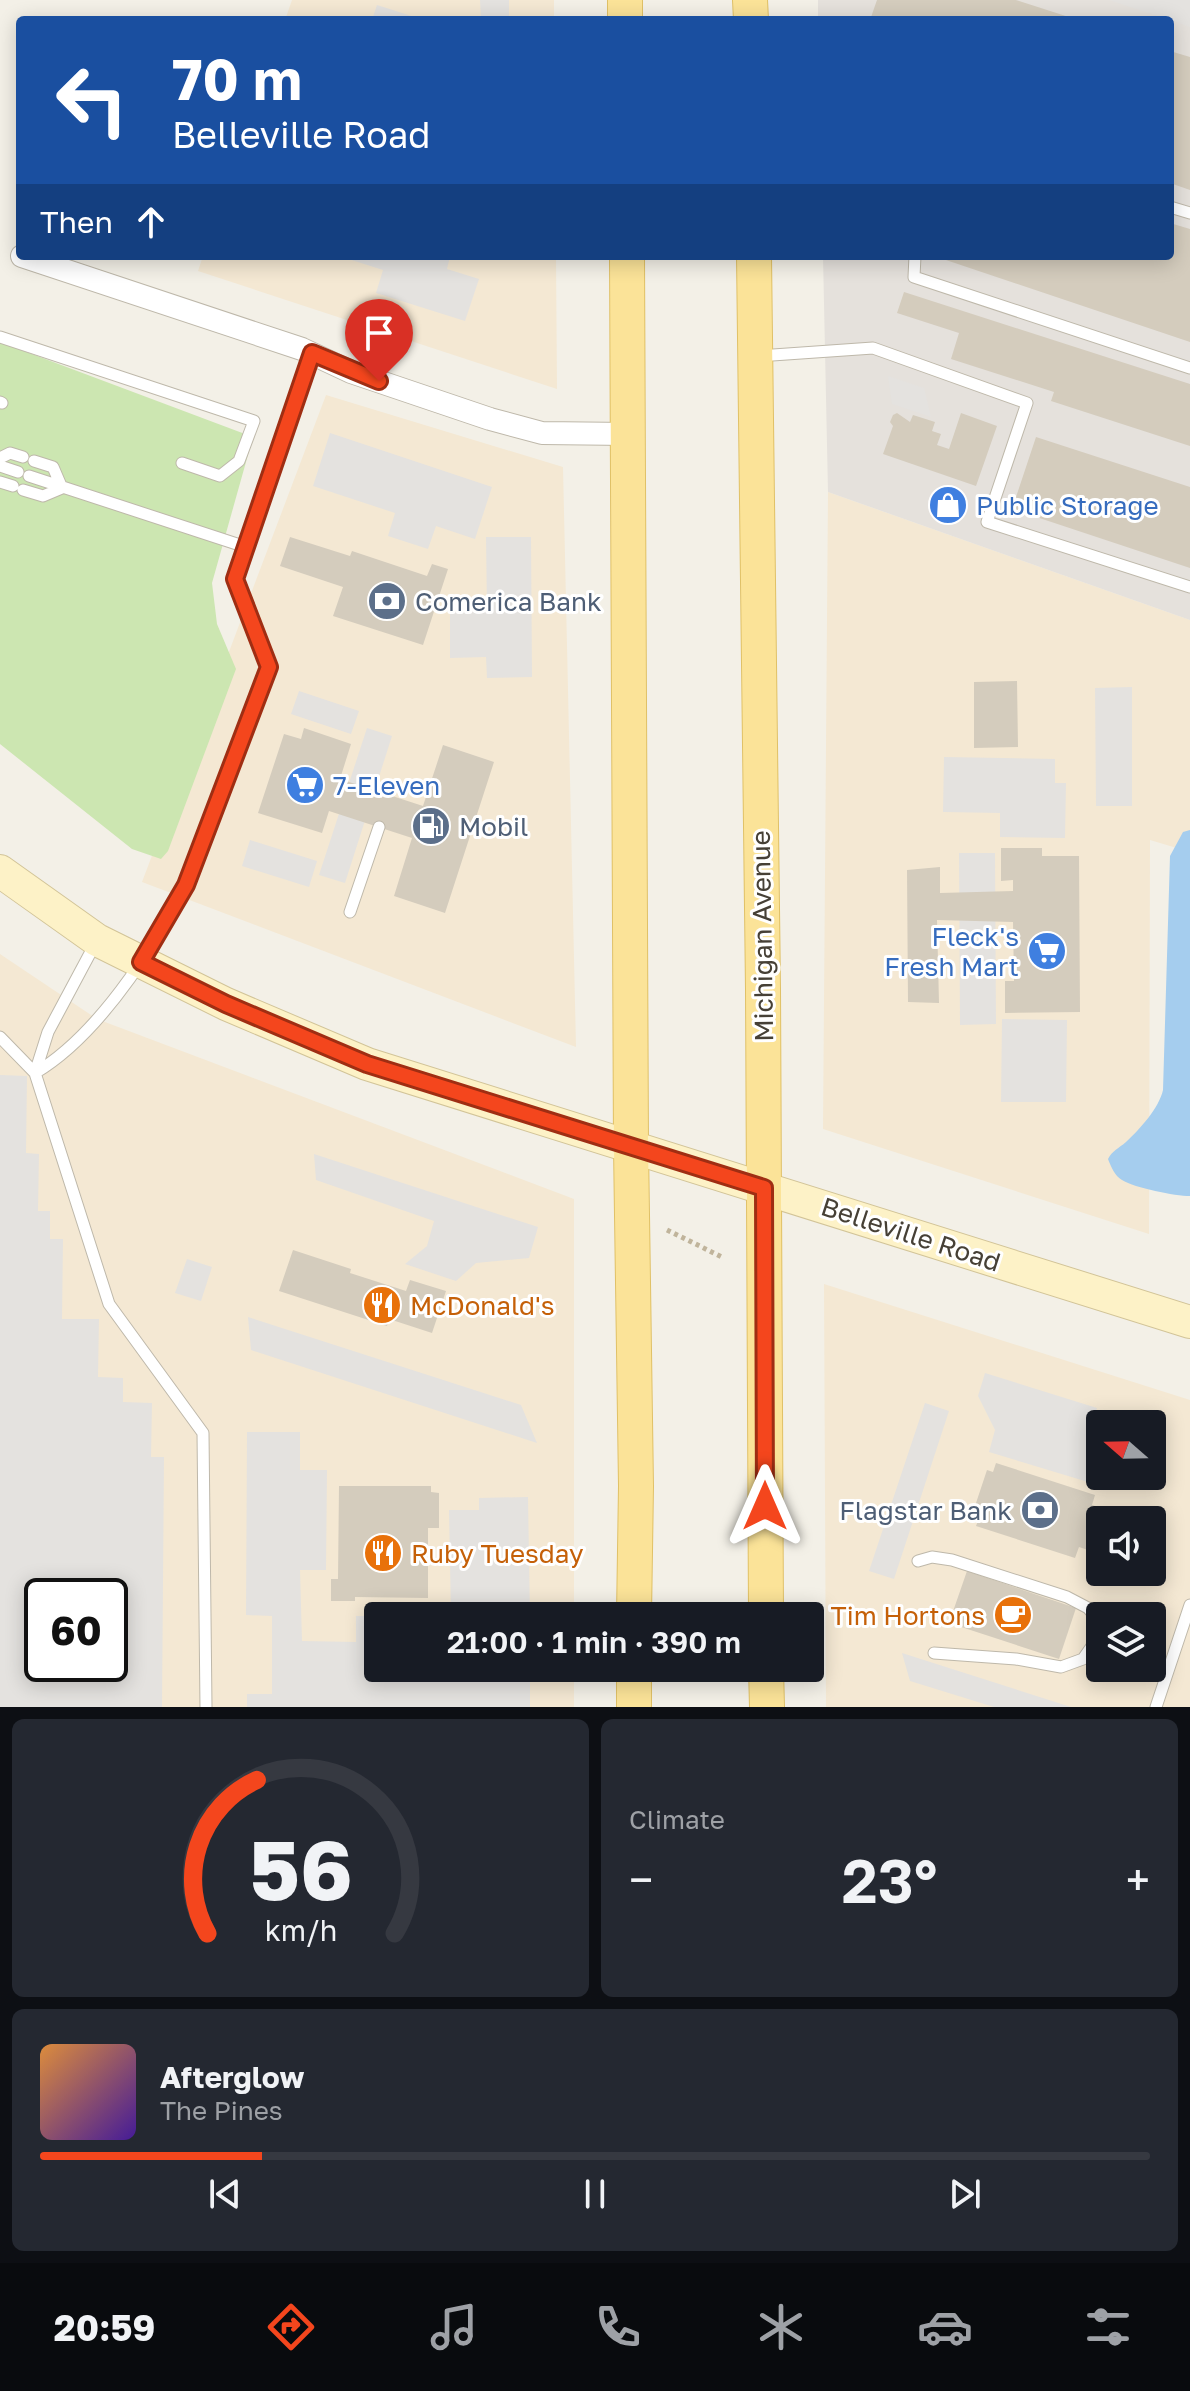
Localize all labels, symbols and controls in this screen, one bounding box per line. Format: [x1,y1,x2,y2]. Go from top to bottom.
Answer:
text: 70 m [172,45,302,112]
icon: left [40,48,144,152]
text: Belleville Road [172,113,430,156]
icon: ahead [129,200,173,244]
text: Then [40,204,113,240]
pin [345,299,413,381]
icon: arrive [357,311,401,355]
shop icon: Public Storage [927,484,969,526]
place label: Public Storage [976,490,1158,521]
bank icon: Comerica Bank [366,580,408,622]
place label: Comerica Bank [415,586,602,617]
supermarket icon: 7-Eleven [284,764,326,806]
place label: 7-Eleven [333,770,440,801]
fuel station icon: Mobil [410,805,452,847]
place label: Mobil [459,811,528,842]
street label: Michigan Avenue [745,830,779,1042]
place label: Fleck's Fresh Mart [884,921,1019,982]
supermarket icon: Fleck's Fresh Mart [1026,930,1068,972]
street label: Belleville Road [817,1190,1005,1278]
restaurant icon: McDonald's [361,1284,403,1326]
place label: McDonald's [410,1290,555,1321]
north arrow [1086,1410,1166,1490]
map controls [1086,1410,1166,1682]
position arrow [723,1464,807,1548]
bank icon: Flagstar Bank [1019,1489,1061,1531]
place label: Flagstar Bank [839,1495,1012,1526]
button: sound [1086,1506,1166,1586]
restaurant icon: Ruby Tuesday [362,1532,404,1574]
place label: Ruby Tuesday [411,1538,584,1569]
speed limit sign: 60 [24,1578,128,1682]
cafe icon: Tim Hortons [992,1594,1034,1636]
place label: Tim Hortons [831,1600,985,1631]
button: layers [1086,1602,1166,1682]
text: 21:00 · 1 min · 390 m [447,1624,741,1660]
text: Climate [629,1804,725,1835]
text: 56 [249,1818,352,1918]
text: 23° [842,1844,937,1916]
text: − [629,1853,653,1906]
text: + [1126,1853,1150,1906]
text: km/h [264,1913,337,1947]
text: Afterglow [160,2059,304,2095]
text: The Pines [160,2095,283,2126]
icon: previous [203,2172,247,2216]
icon: pause [573,2172,617,2216]
icon: next [943,2172,987,2216]
icon: directions [263,2299,319,2355]
icon: music [426,2299,482,2355]
icon: phone [590,2299,646,2355]
icon: climate [753,2299,809,2355]
icon: car [917,2299,973,2355]
icon: filters [1080,2299,1136,2355]
text: 20:59 [54,2306,155,2349]

